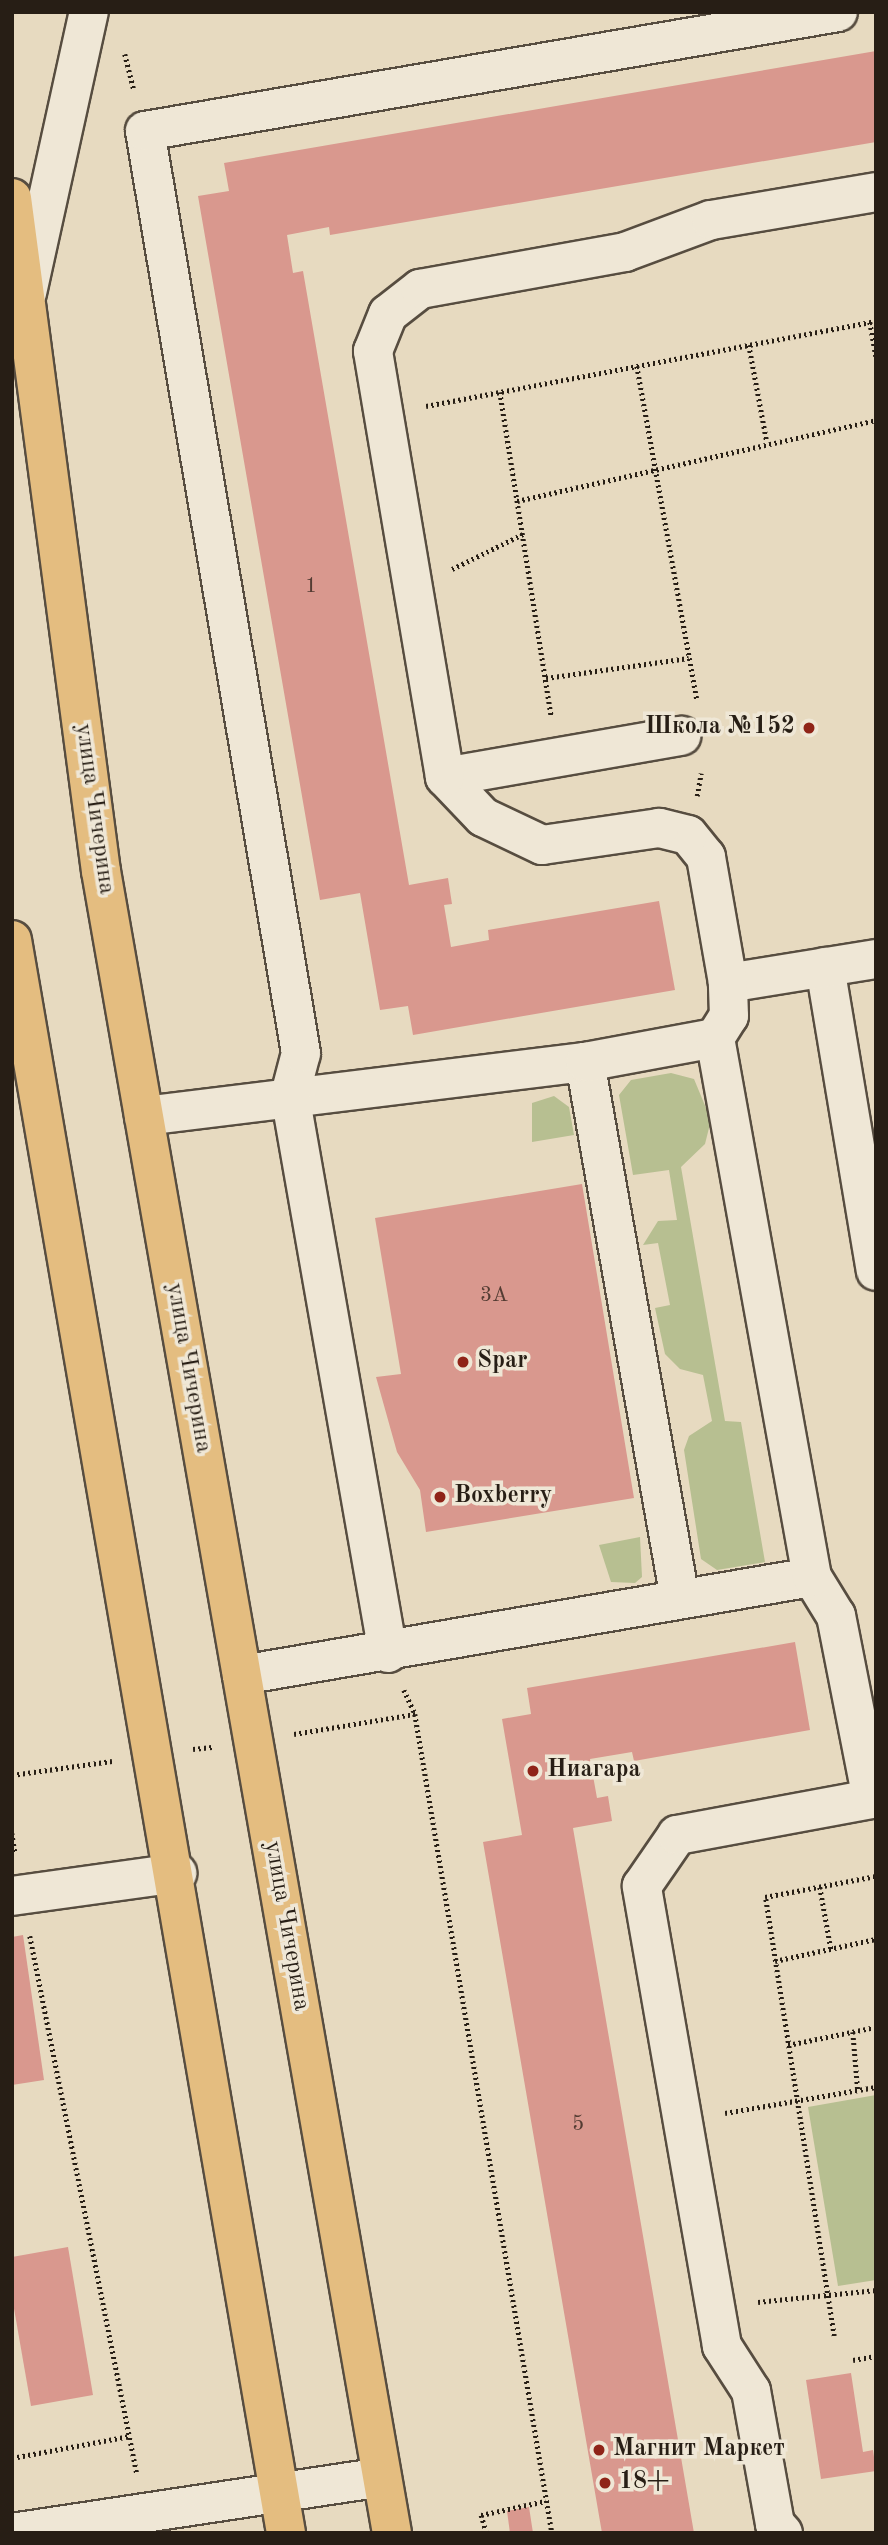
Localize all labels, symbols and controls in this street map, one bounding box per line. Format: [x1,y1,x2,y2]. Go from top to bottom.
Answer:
house number: 1 [305,574,317,600]
place label: Школа №152 [645,714,795,742]
marker: Школа №152 [801,720,817,736]
street label: улица Чичерина [68,722,120,896]
street label: улица Чичерина [159,1281,217,1455]
house number: 3А [480,1283,508,1309]
place label: Spar [477,1348,528,1376]
marker: Spar [455,1354,471,1370]
place label: Boxberry [454,1483,552,1511]
marker: Boxberry [432,1489,448,1505]
place label: Ниагара [547,1757,641,1785]
marker: Ниагара [525,1763,541,1779]
street label: улица Чичерина [257,1839,315,2013]
house number: 5 [572,2112,584,2138]
place label: Магнит Маркет [613,2436,785,2464]
marker: Магнит Маркет [591,2442,607,2458]
place label: 18+ [619,2469,669,2497]
marker: 18+ [597,2475,613,2491]

